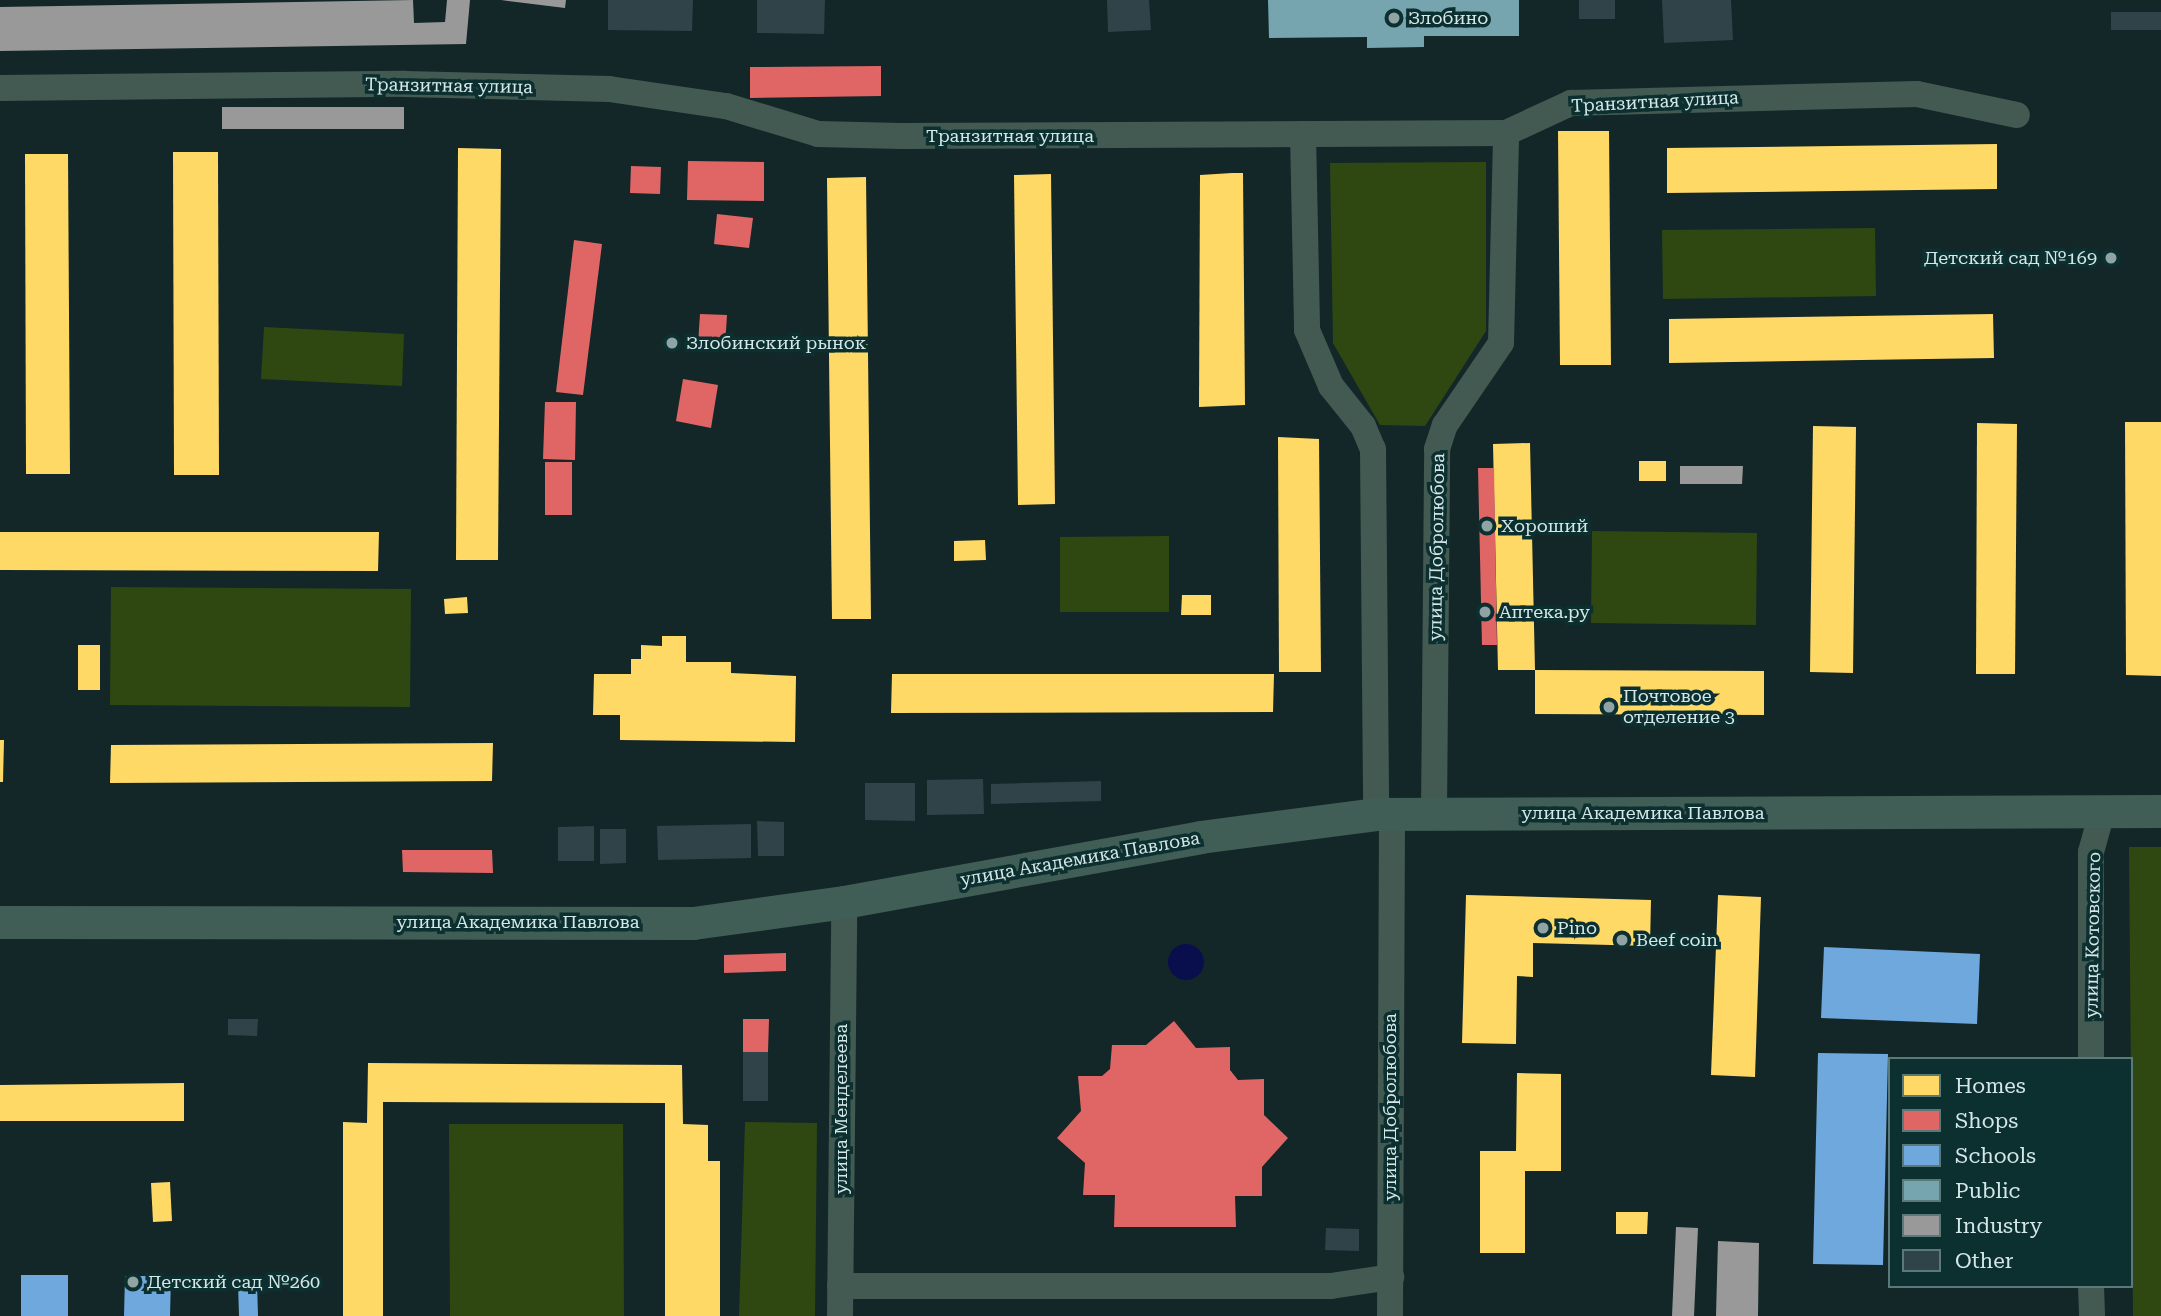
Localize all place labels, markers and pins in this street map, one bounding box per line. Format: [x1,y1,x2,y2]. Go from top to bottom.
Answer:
place label: Злобино [1408,7,1488,29]
marker: Злобино [1386,10,1402,26]
place label: Детский сад №169 [1924,247,2097,269]
marker: Детский сад №169 [2103,250,2119,266]
place label: Злобинский рынок [686,332,866,354]
marker: Злобинский рынок [664,335,680,351]
place label: Хороший [1501,515,1588,537]
marker: Хороший [1479,518,1495,534]
place label: Аптека.ру [1499,601,1590,623]
marker: Аптека.ру [1477,604,1493,620]
place label: Почтовое отделение 3 [1623,686,1735,728]
marker: Почтовое отделение 3 [1601,699,1617,715]
place label: Pino [1557,917,1597,939]
marker: Pino [1535,920,1551,936]
place label: Beef coin [1636,929,1718,951]
marker: Beef coin [1614,932,1630,948]
place label: Детский сад №260 [147,1271,320,1293]
marker: Детский сад №260 [125,1274,141,1290]

